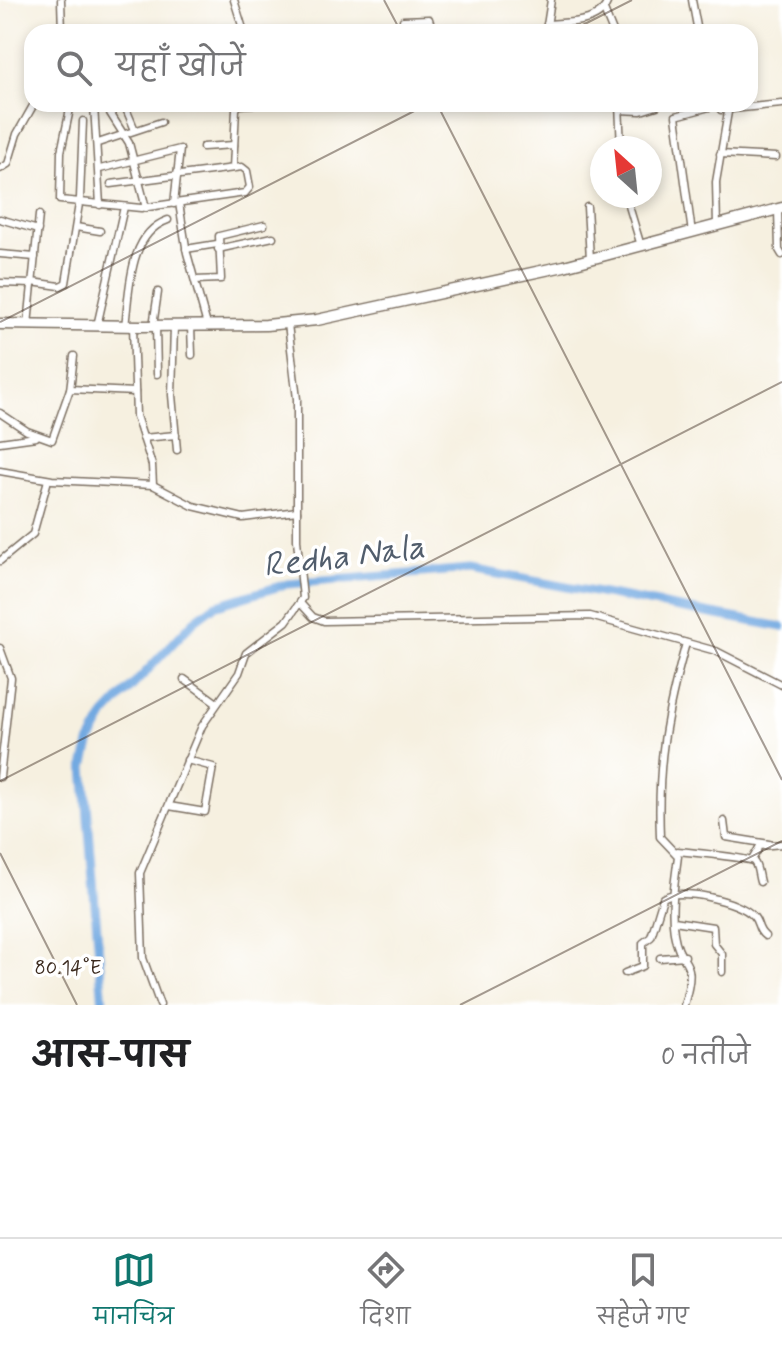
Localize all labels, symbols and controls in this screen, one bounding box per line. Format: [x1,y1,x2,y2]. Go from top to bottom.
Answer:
search box [24,24,758,112]
icon: search [52,46,96,90]
text: यहाँ खोजें [116,48,245,87]
north arrow [590,136,662,208]
water label: Redha Nala [261,525,427,589]
text: 80.14°E [35,955,101,982]
text: आस-पास [32,1034,189,1079]
text: 0 नतीजे [661,1040,750,1074]
tab: मानचित्र [93,1248,174,1341]
tab: दिशा [361,1248,410,1341]
tab: सहेजे गए [597,1248,689,1341]

